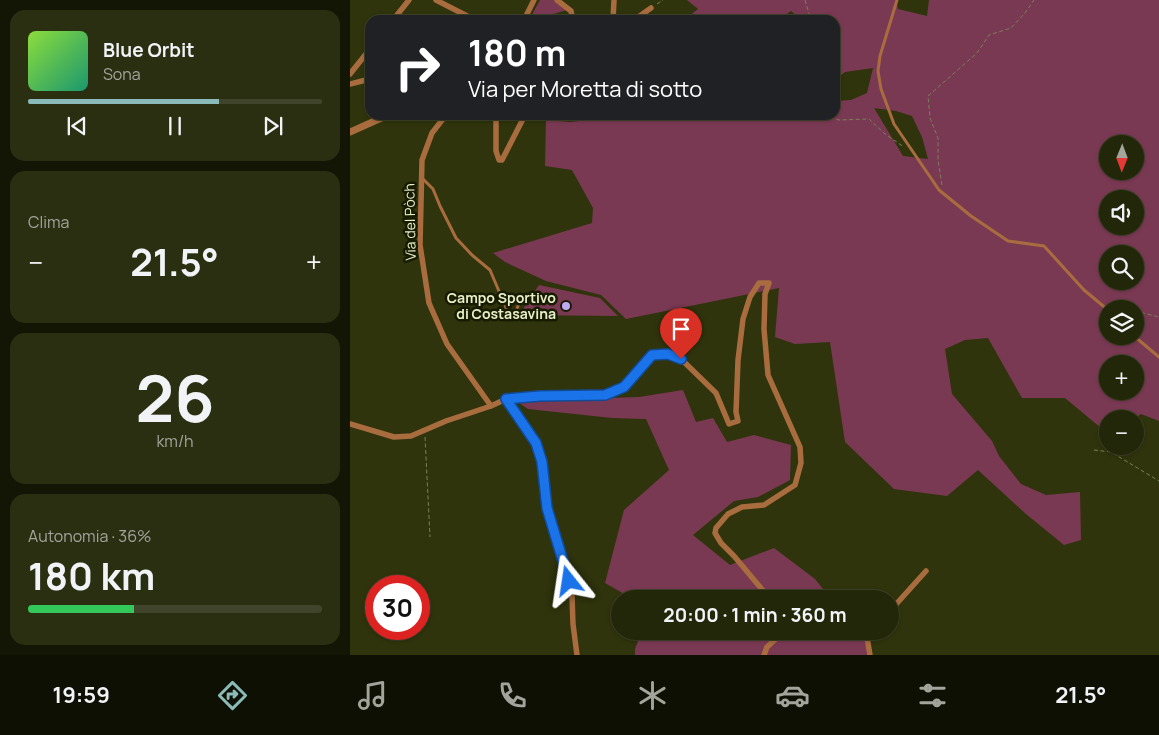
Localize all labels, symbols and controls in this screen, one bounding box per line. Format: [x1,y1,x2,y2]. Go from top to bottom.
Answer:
text: 180 m [468,29,566,77]
icon: right [385,35,450,100]
text: Blue Orbit [103,37,195,63]
text: Sona [103,63,141,85]
text: Via per Moretta di sotto [468,74,702,104]
icon: previous [63,112,91,140]
icon: pause [161,112,189,140]
icon: next [259,112,287,140]
north arrow [1099,135,1144,180]
map controls [1099,135,1144,455]
street label: Via del Pòch [399,183,420,261]
button: sound [1099,190,1144,235]
text: Clima [28,211,69,233]
text: 21.5° [130,235,219,287]
text: − [28,243,43,281]
text: + [306,243,322,281]
button: search [1099,245,1144,290]
place label: Campo Sportivo di Costasavina [447,288,556,323]
marker: Campo Sportivo di Costasavina [560,300,572,312]
button: layers [1099,300,1144,345]
pin [660,308,702,359]
icon: arrive [667,315,695,343]
text: 26 [135,353,215,442]
button: + [1099,355,1144,400]
button: − [1099,410,1144,455]
text: km/h [156,430,194,452]
text: Autonomia · 36% [28,525,152,547]
text: 180 km [28,549,155,601]
position arrow [542,554,594,606]
speed limit sign: 30 [365,575,430,640]
text: 20:00 · 1 min · 360 m [663,602,847,628]
icon: directions [215,678,250,713]
icon: music [355,678,390,713]
icon: phone [495,678,530,713]
icon: climate [635,678,670,713]
icon: car [775,678,810,713]
icon: filters [915,678,950,713]
text: 19:59 [53,680,110,710]
text: 21.5° [1055,680,1106,710]

